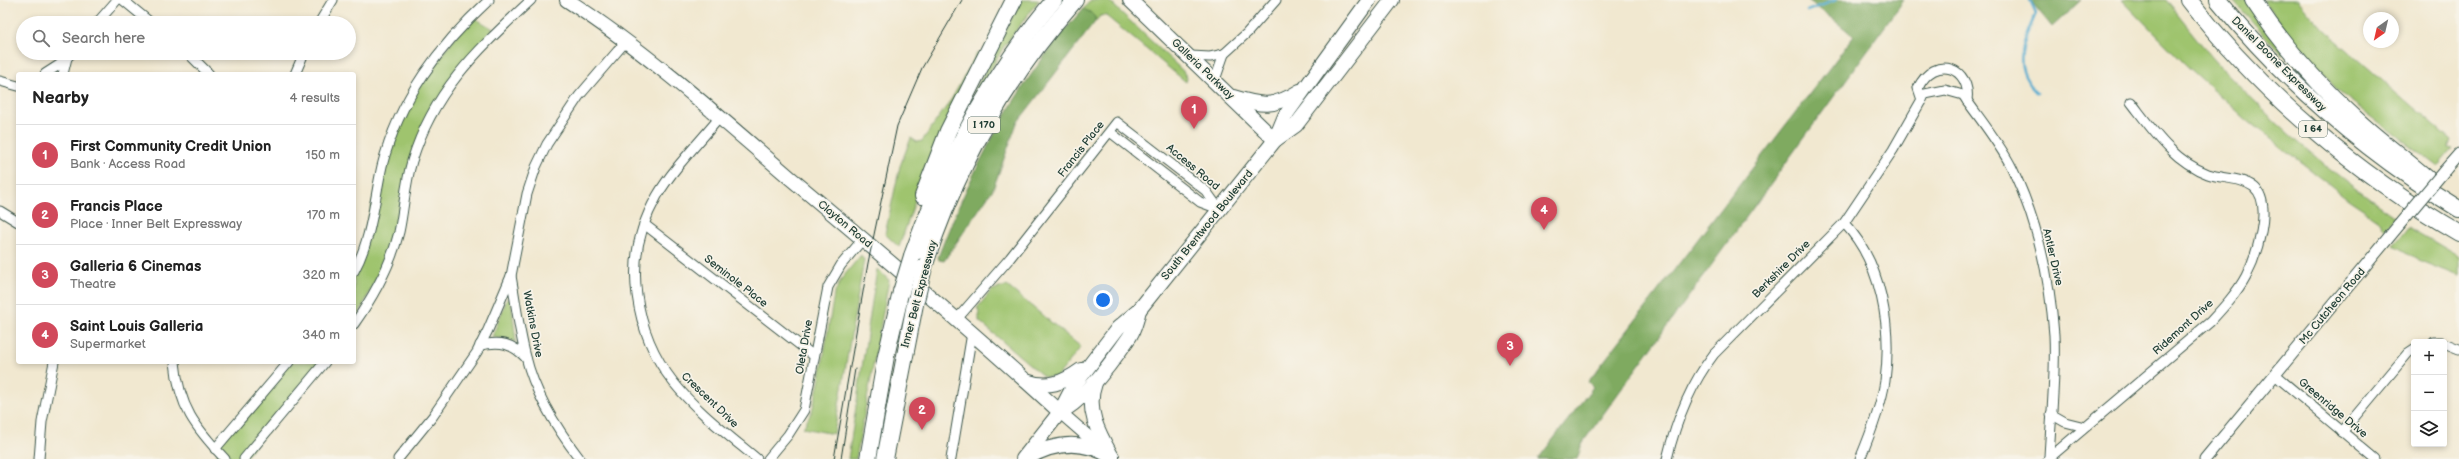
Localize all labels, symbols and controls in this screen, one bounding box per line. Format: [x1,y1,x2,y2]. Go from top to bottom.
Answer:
north arrow [2363,12,2399,48]
street label: Daniel Boone Expressway [2229,14,2329,114]
search box [16,16,356,60]
icon: search [30,27,52,49]
text: Search here [62,29,145,48]
street label: Galleria Parkway [1169,36,1237,102]
text: Nearby [32,88,89,108]
text: 4 results [290,90,340,106]
pin: 1 [1181,96,1207,129]
road number: I 170 [968,117,1000,133]
street label: Francis Place [1055,118,1107,180]
road number: I 64 [2299,121,2327,137]
text: First Community Credit Union [70,137,271,156]
street label: Access Road [1164,141,1222,193]
text: 1 [42,147,48,163]
text: 150 m [306,147,340,163]
text: Bank · Access Road [70,156,185,172]
street label: South Brentwood Boulevard [1159,167,1255,283]
text: Francis Place [70,197,163,216]
pin: 4 [1531,197,1557,230]
street label: Clayton Road [815,198,875,250]
text: 2 [41,207,49,223]
text: 170 m [307,207,340,223]
text: Place · Inner Belt Expressway [70,216,242,232]
street label: Antler Drive [2040,227,2066,287]
street label: Berkshire Drive [1749,237,1813,301]
street label: Inner Belt Expressway [898,239,940,349]
street label: Seminole Place [702,252,771,310]
text: Galleria 6 Cinemas [70,257,201,276]
street label: Mc Cutcheon Road [2296,265,2368,347]
text: 3 [41,267,49,283]
text: 320 m [302,267,340,283]
text: Theatre [70,276,116,292]
street label: Watkins Drive [520,290,546,359]
your location [1093,290,1113,310]
street label: Ridemont Drive [2150,296,2216,358]
text: Saint Louis Galleria [70,317,203,336]
street label: Oleta Drive [793,318,815,375]
text: 4 [41,327,49,343]
text: 340 m [302,327,340,343]
pin: 3 [1497,333,1523,366]
text: Supermarket [70,336,146,352]
map controls [2411,339,2447,447]
button: + [2411,339,2447,375]
street label: Crescent Drive [679,370,742,431]
street label: Greenridge Drive [2296,375,2370,441]
button: − [2411,375,2447,411]
pin: 2 [909,397,935,430]
button: layers [2411,411,2447,447]

